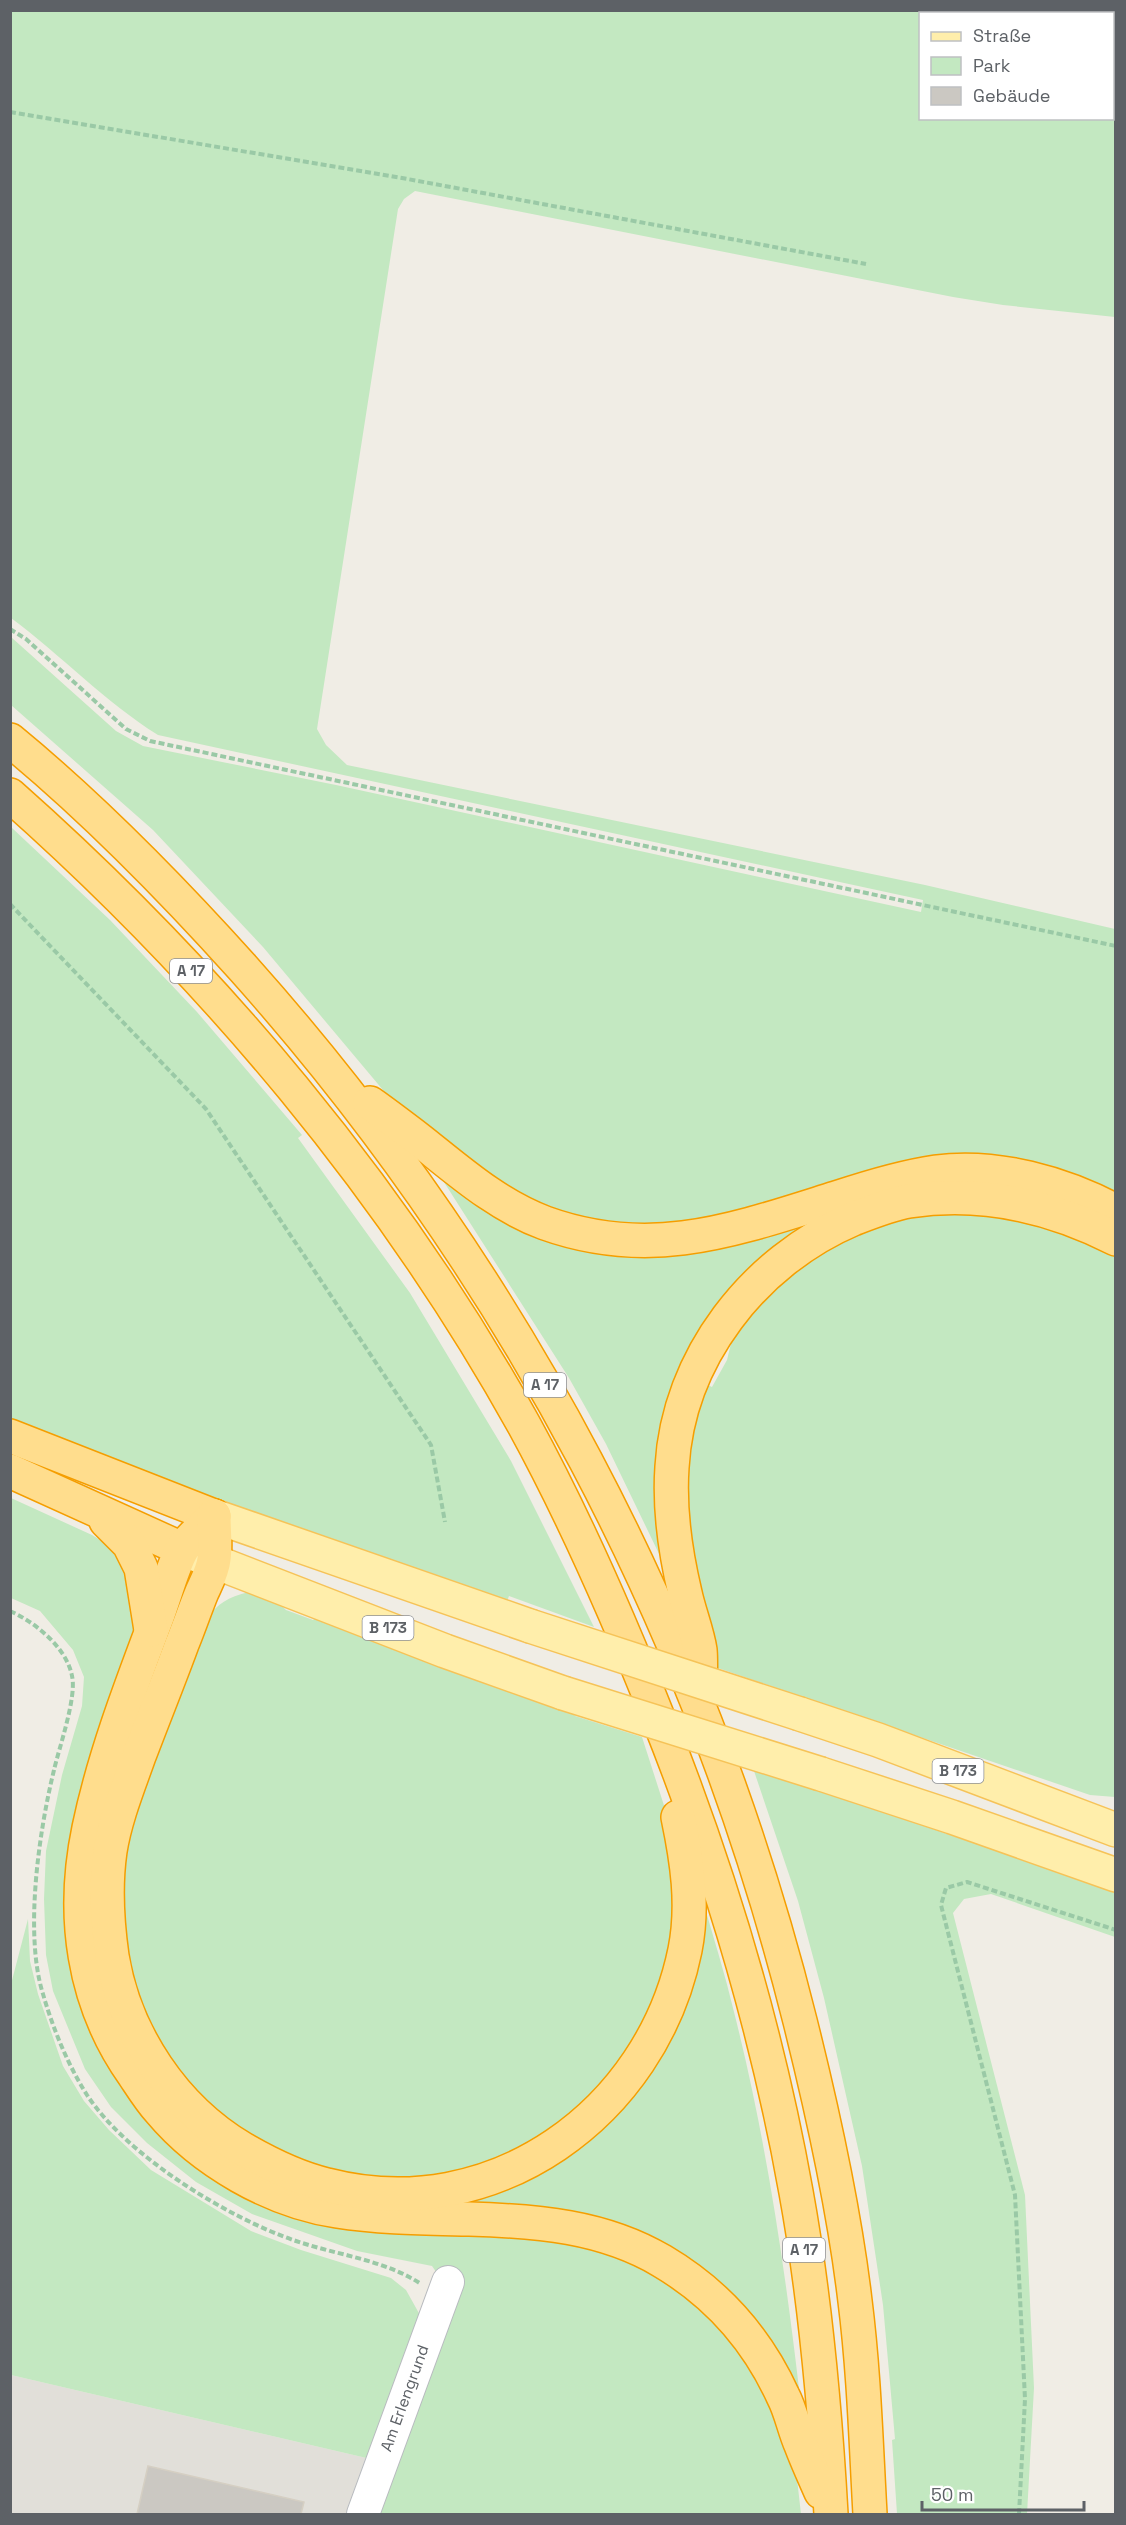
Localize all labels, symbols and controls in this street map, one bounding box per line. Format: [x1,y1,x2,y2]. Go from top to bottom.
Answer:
legend [919,12,1114,120]
text: Straße [973,24,1031,47]
text: Park [973,54,1011,77]
text: Gebäude [973,84,1051,107]
road number: A 17 [170,959,212,983]
road number: A 17 [524,1373,566,1397]
road number: B 173 [362,1616,414,1640]
road number: B 173 [932,1759,984,1783]
road number: A 17 [783,2238,825,2262]
street label: Am Erlengrund [375,2342,434,2455]
scale bar [922,2474,1084,2512]
text: 50 m [931,2483,973,2506]

